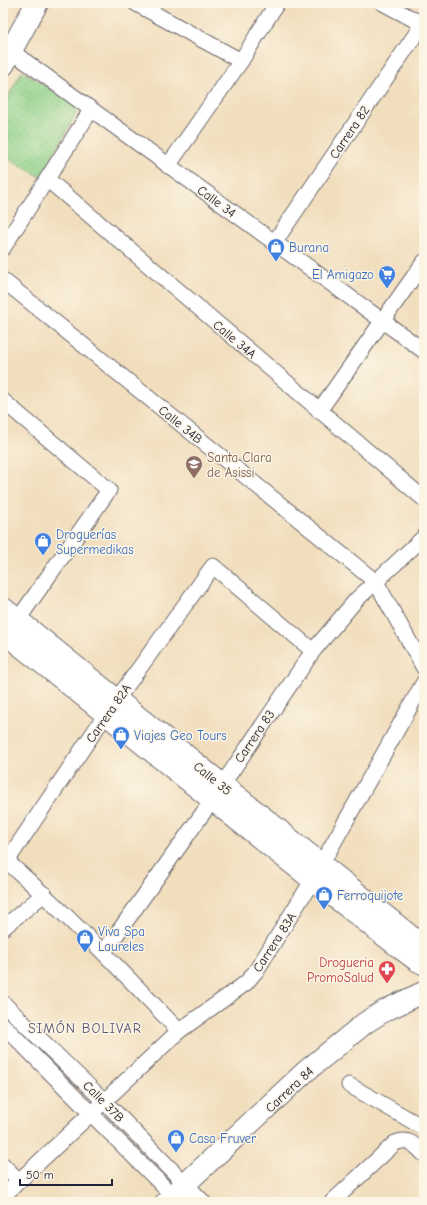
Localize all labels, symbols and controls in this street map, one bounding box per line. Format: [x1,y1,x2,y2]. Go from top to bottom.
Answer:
street label: Carrera 82 [326,103,373,162]
street label: Calle 34 [194,182,239,220]
shop icon: Burana [266,237,286,262]
place label: Burana [289,240,329,255]
supermarket icon: El Amigazo [377,264,397,289]
place label: El Amigazo [312,267,374,282]
street label: Calle 34A [210,317,260,362]
street label: Calle 34B [156,402,206,447]
place label: Santa Clara de Asissi [207,450,272,480]
school or university icon: Santa Clara de Asissi [184,454,204,479]
place label: Droguerías Supermedikas [56,527,134,557]
shop icon: Droguerías Supermedikas [33,531,53,556]
street label: Carrera 82A [83,681,134,746]
street label: Carrera 83 [231,707,278,766]
shop icon: Viajes Geo Tours [111,725,131,750]
place label: Viajes Geo Tours [134,728,227,743]
street label: Calle 35 [191,758,235,798]
shop icon: Ferroquijote [314,885,334,910]
place label: Ferroquijote [337,888,404,903]
street label: Carrera 83A [250,909,299,975]
place label: Viva Spa Laureles [98,924,145,954]
shop icon: Viva Spa Laureles [75,928,95,953]
place label: Drogueria PromoSalud [307,955,374,985]
pharmacy icon: Drogueria PromoSalud [377,959,397,984]
district label: SIMÓN BOLIVAR [28,1020,142,1037]
street label: Carrera 84 [262,1063,316,1115]
street label: Calle 37B [80,1078,127,1125]
shop icon: Casa Fruver [166,1128,186,1153]
place label: Casa Fruver [189,1131,257,1146]
scale bar [20,1161,112,1187]
text: 50 m [26,1168,54,1182]

